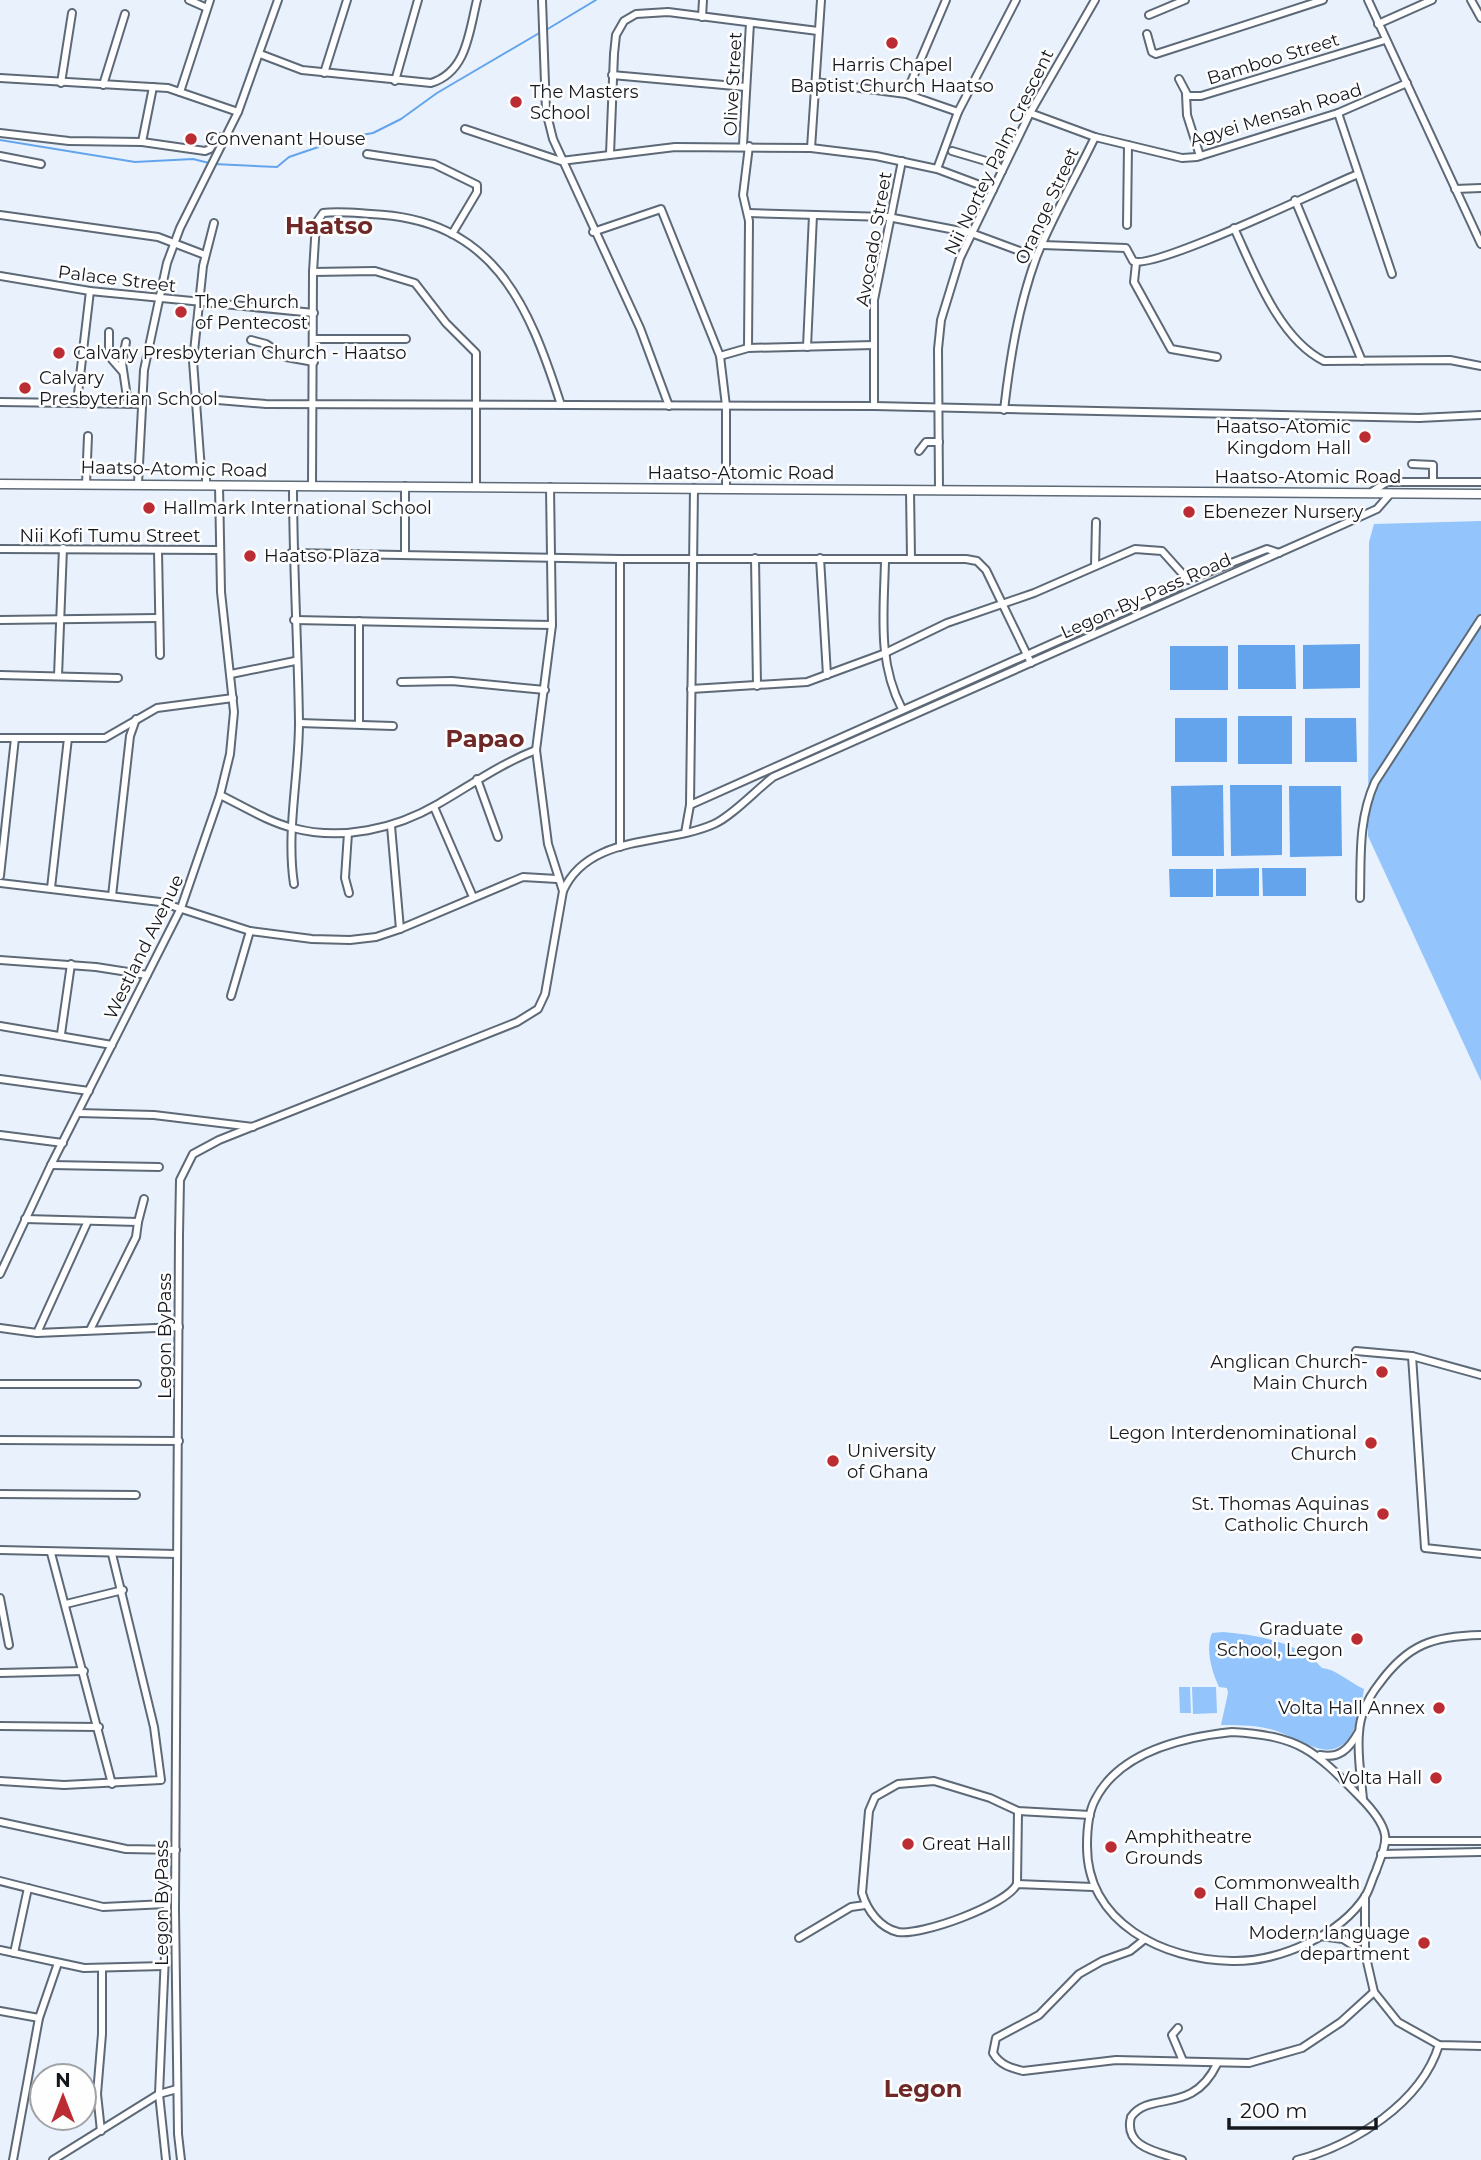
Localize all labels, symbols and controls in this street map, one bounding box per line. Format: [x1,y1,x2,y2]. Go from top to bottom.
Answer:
street label: Bamboo Street [1204,28,1342,90]
street label: Olive Street [719,31,747,137]
marker: Harris Chapel Baptist Church Haatso [884,35,900,51]
street label: Nii Nortey Palm Crescent [940,45,1058,259]
place label: Harris Chapel Baptist Church Haatso [790,54,994,97]
street label: Agyei Mensah Road [1187,78,1365,152]
place label: The Masters School [530,81,639,124]
marker: The Masters School [508,94,524,110]
place label: Convenant House [205,128,366,150]
marker: Convenant House [183,131,199,147]
street label: Orange Street [1010,144,1084,268]
street label: Avocado Street [851,170,897,308]
district label: Haatso [285,211,373,240]
street label: Palace Street [57,261,177,297]
place label: The Church of Pentecost [195,291,308,334]
marker: The Church of Pentecost [173,304,189,320]
place label: Calvary Presbyterian Church - Haatso [73,342,407,364]
marker: Calvary Presbyterian Church - Haatso [51,345,67,361]
place label: Calvary Presbyterian School [39,367,218,410]
marker: Calvary Presbyterian School [17,380,33,396]
place label: Haatso-Atomic Kingdom Hall [1216,416,1351,459]
marker: Haatso-Atomic Kingdom Hall [1357,429,1373,445]
street label: Haatso-Atomic Road [80,456,268,482]
street label: Haatso-Atomic Road [648,462,834,484]
street label: Haatso-Atomic Road [1215,466,1401,488]
place label: Hallmark International School [163,497,432,519]
marker: Hallmark International School [141,500,157,516]
place label: Ebenezer Nursery [1203,501,1364,523]
marker: Ebenezer Nursery [1181,504,1197,520]
street label: Nii Kofi Tumu Street [20,525,200,547]
place label: Haatso Plaza [264,545,380,567]
marker: Haatso Plaza [242,548,258,564]
street label: Legon By-Pass Road [1057,548,1235,644]
district label: Papao [446,724,524,753]
street label: Westland Avenue [99,871,189,1023]
street label: Legon ByPass [154,1273,176,1399]
place label: Anglican Church- Main Church [1210,1351,1368,1394]
marker: Anglican Church- Main Church [1374,1364,1390,1380]
place label: Legon Interdenominational Church [1108,1422,1357,1465]
marker: Legon Interdenominational Church [1363,1435,1379,1451]
place label: University of Ghana [847,1440,936,1483]
marker: University of Ghana [825,1453,841,1469]
place label: St. Thomas Aquinas Catholic Church [1191,1493,1369,1536]
marker: St. Thomas Aquinas Catholic Church [1375,1506,1391,1522]
place label: Graduate School, Legon [1217,1618,1343,1661]
marker: Graduate School, Legon [1349,1631,1365,1647]
place label: Volta Hall Annex [1278,1697,1425,1719]
marker: Volta Hall Annex [1431,1700,1447,1716]
place label: Volta Hall [1337,1767,1422,1789]
marker: Volta Hall [1428,1770,1444,1786]
place label: Amphitheatre Grounds [1125,1826,1252,1869]
place label: Great Hall [922,1833,1011,1855]
marker: Great Hall [900,1836,916,1852]
marker: Amphitheatre Grounds [1103,1839,1119,1855]
street label: Legon ByPass [151,1840,173,1966]
place label: Commonwealth Hall Chapel [1214,1872,1360,1915]
marker: Commonwealth Hall Chapel [1192,1885,1208,1901]
place label: Modern language department [1249,1922,1410,1965]
marker: Modern language department [1416,1935,1432,1951]
north arrow [28,2062,98,2132]
text: N [55,2069,71,2092]
district label: Legon [884,2074,962,2103]
scale bar [1229,2086,1376,2130]
text: 200 m [1240,2098,1307,2123]

